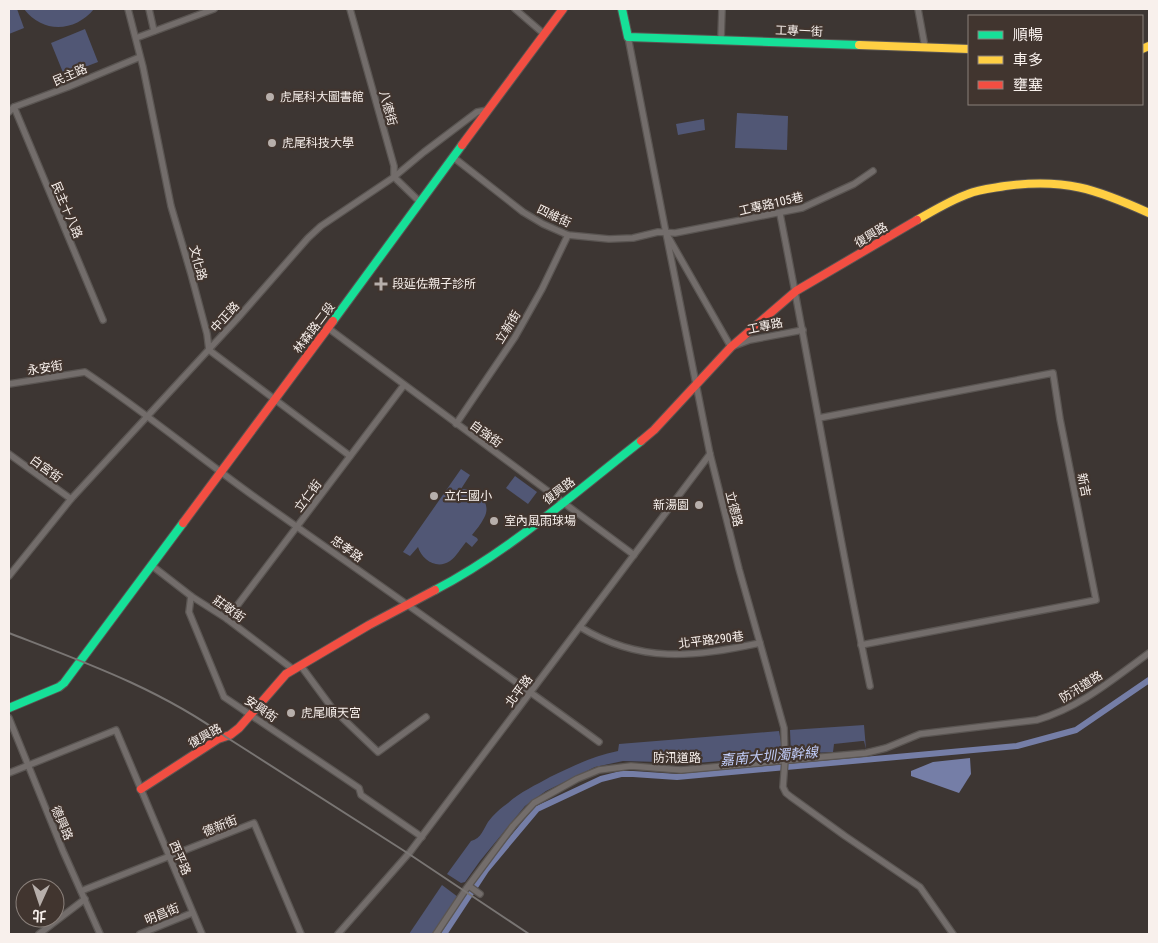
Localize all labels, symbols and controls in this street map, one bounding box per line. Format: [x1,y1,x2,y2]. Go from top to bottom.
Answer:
legend [968,15,1143,105]
street label: 工專一街 [775,23,823,39]
text: 順暢 [1013,26,1043,44]
text: 車多 [1013,51,1043,69]
street label: 民主路 [51,62,89,88]
text: 壅塞 [1013,76,1043,94]
street label: 八德街 [377,89,399,127]
place label: 虎尾科大圖書館 [280,90,364,104]
marker: 虎尾科大圖書館 [264,91,276,103]
place label: 虎尾科技大學 [282,136,354,150]
marker: 虎尾科技大學 [266,137,278,149]
street label: 民主十八路 [49,180,85,240]
street label: 工專路105巷 [737,190,805,218]
street label: 四維街 [535,202,573,230]
street label: 復興路 [852,220,890,250]
street label: 文化路 [187,244,209,282]
marker: 段延佐親子診所 [374,277,388,291]
place label: 段延佐親子診所 [392,277,476,291]
street label: 中正路 [208,299,242,335]
street label: 林森路二段 [290,300,338,356]
street label: 立新街 [493,308,523,346]
street label: 工專路 [746,315,784,337]
street label: 永安街 [26,358,64,378]
street label: 自強街 [467,418,505,450]
street label: 白宮街 [27,453,65,485]
street label: 新吉 [1075,472,1093,498]
street label: 復興路 [540,475,578,507]
street label: 立仁街 [292,477,324,515]
place label: 立仁國小 [444,489,492,503]
marker: 立仁國小 [428,490,440,502]
street label: 立德路 [723,490,745,528]
place label: 新湯園 [653,498,689,512]
marker: 新湯園 [693,499,705,511]
place label: 室內風雨球場 [504,514,576,528]
marker: 室內風雨球場 [488,515,500,527]
street label: 忠孝路 [328,533,366,565]
street label: 莊敬街 [210,593,248,625]
street label: 北平路290巷 [678,629,744,651]
street label: 防汛道路 [1057,668,1105,706]
street label: 北平路 [503,672,535,710]
street label: 安興街 [242,693,280,725]
place label: 虎尾順天宮 [301,706,361,720]
marker: 虎尾順天宮 [285,707,297,719]
street label: 復興路 [186,721,224,751]
water label: 嘉南大圳濁幹線 [719,744,821,768]
street label: 防汛道路 [653,751,701,765]
street label: 德興路 [49,804,75,842]
street label: 德新街 [201,813,239,839]
street label: 西平路 [167,839,193,877]
north arrow [15,878,65,928]
street label: 明昌街 [143,901,181,927]
text: 北 [32,908,47,924]

